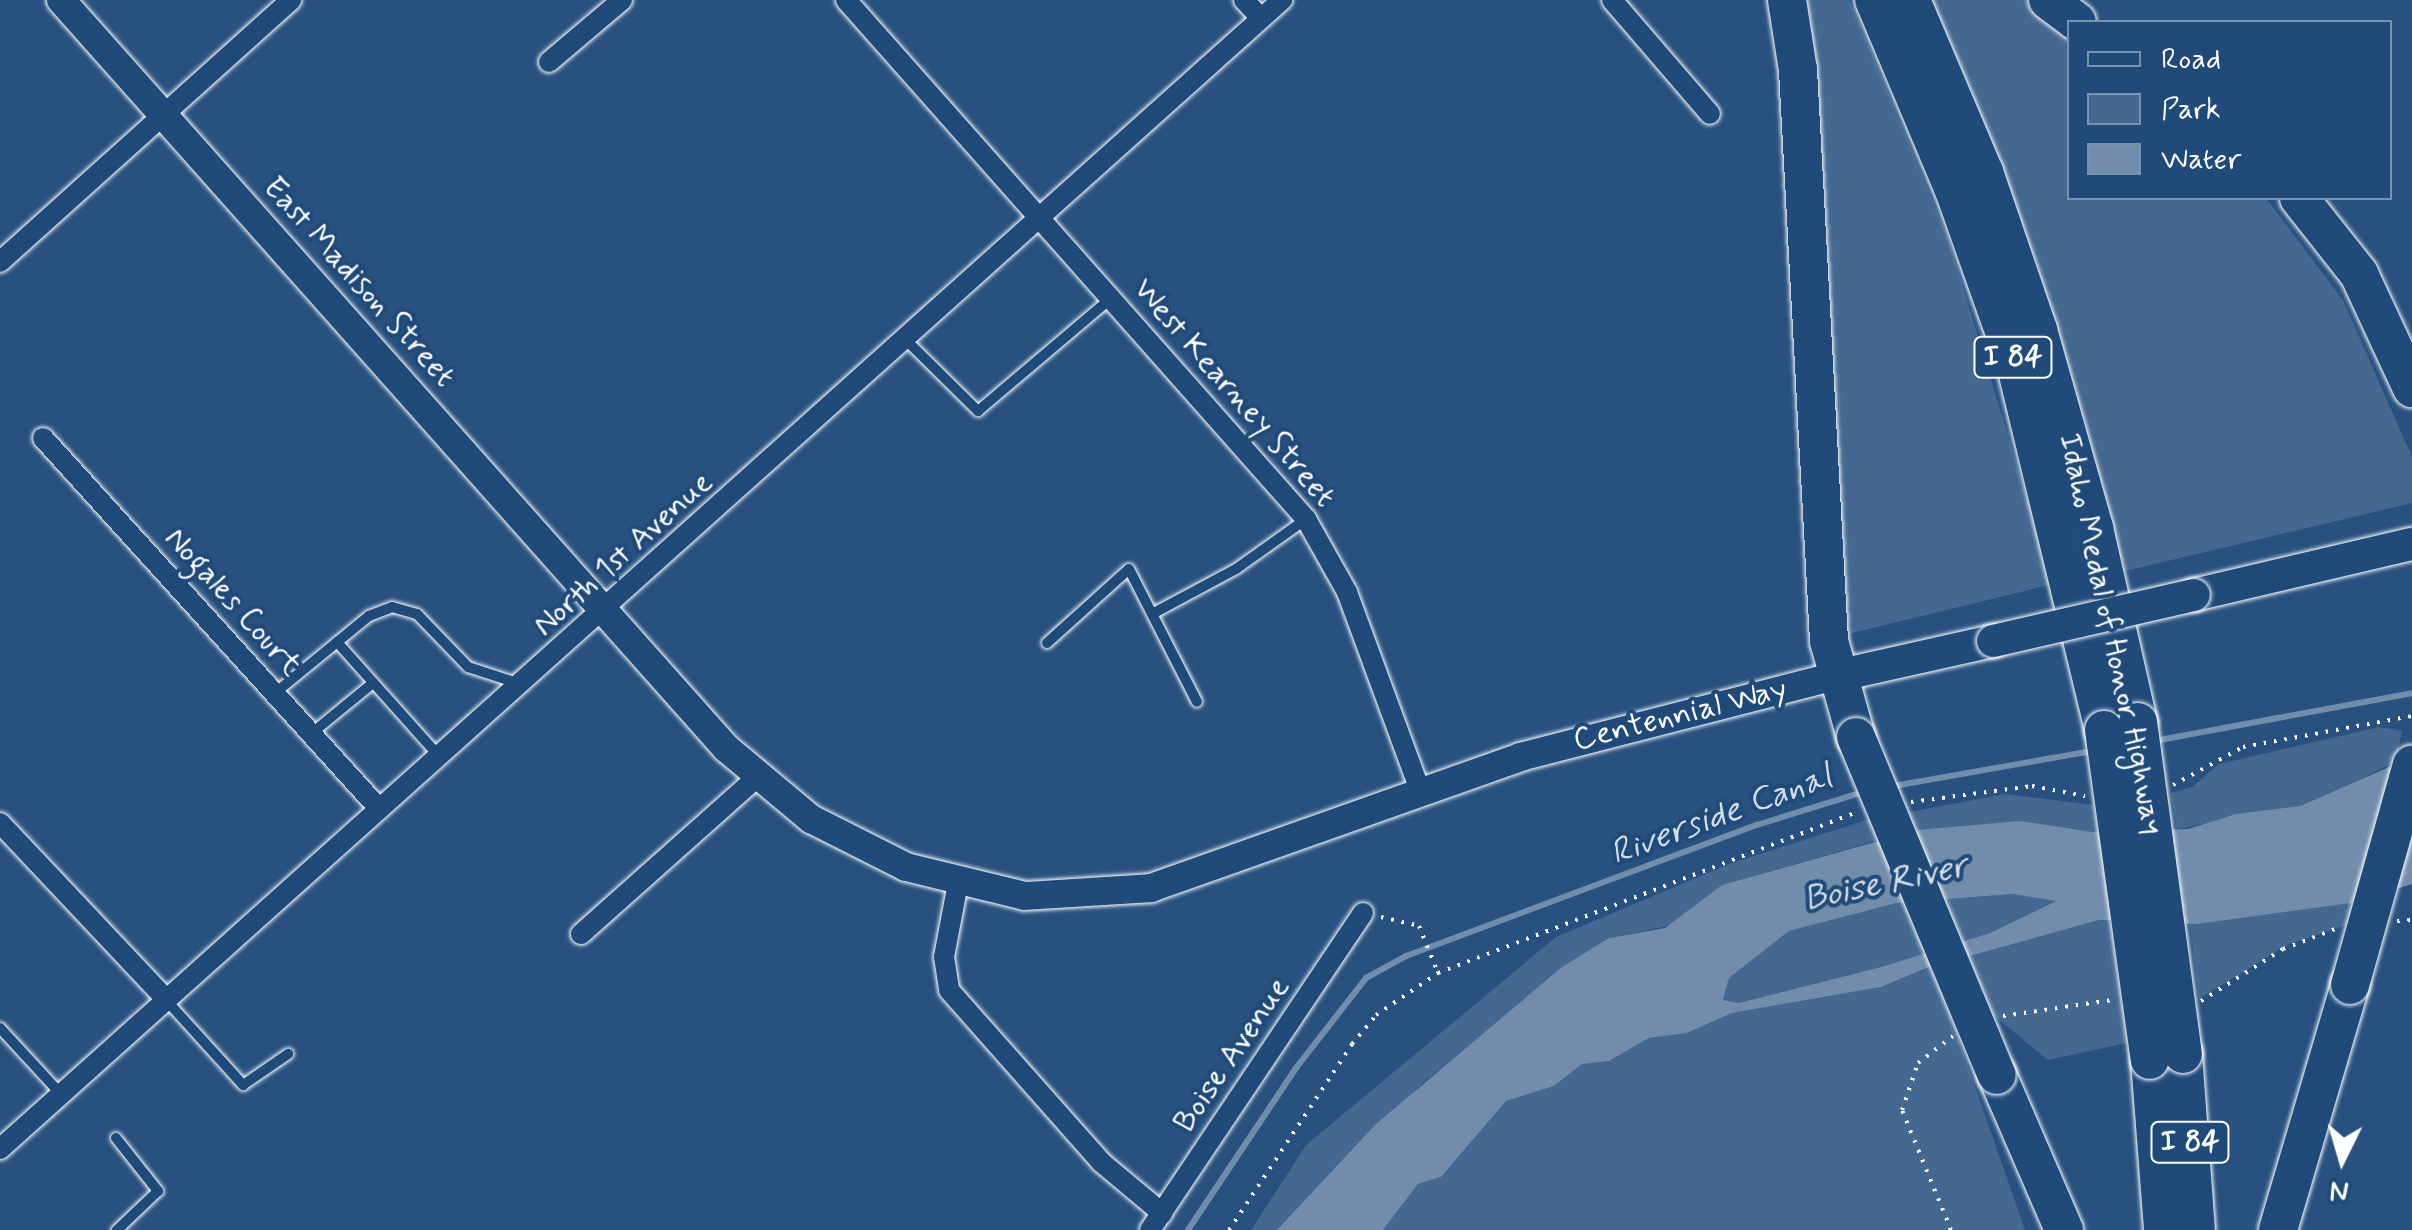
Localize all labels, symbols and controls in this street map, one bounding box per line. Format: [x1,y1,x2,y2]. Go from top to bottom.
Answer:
legend [2067,20,2392,200]
text: Road [2161,40,2221,79]
text: Park [2161,90,2221,129]
text: Water [2161,140,2241,179]
street label: East Madison Street [253,167,465,397]
street label: West Kearney Street [1122,269,1346,517]
road number: I 84 [1973,332,2053,382]
street label: Idaho Medal of Honor Highway [2050,429,2172,839]
street label: North 1st Avenue [525,463,721,645]
street label: Nogales Court [157,520,309,684]
street label: Centennial Way [1568,670,1792,760]
water label: Riverside Canal [1605,756,1837,874]
water label: Boise River [1800,845,1970,921]
street label: Boise Avenue [1166,970,1298,1140]
north arrow [2292,1110,2392,1210]
road number: I 84 [2150,1117,2230,1167]
text: N [2328,1171,2350,1210]

